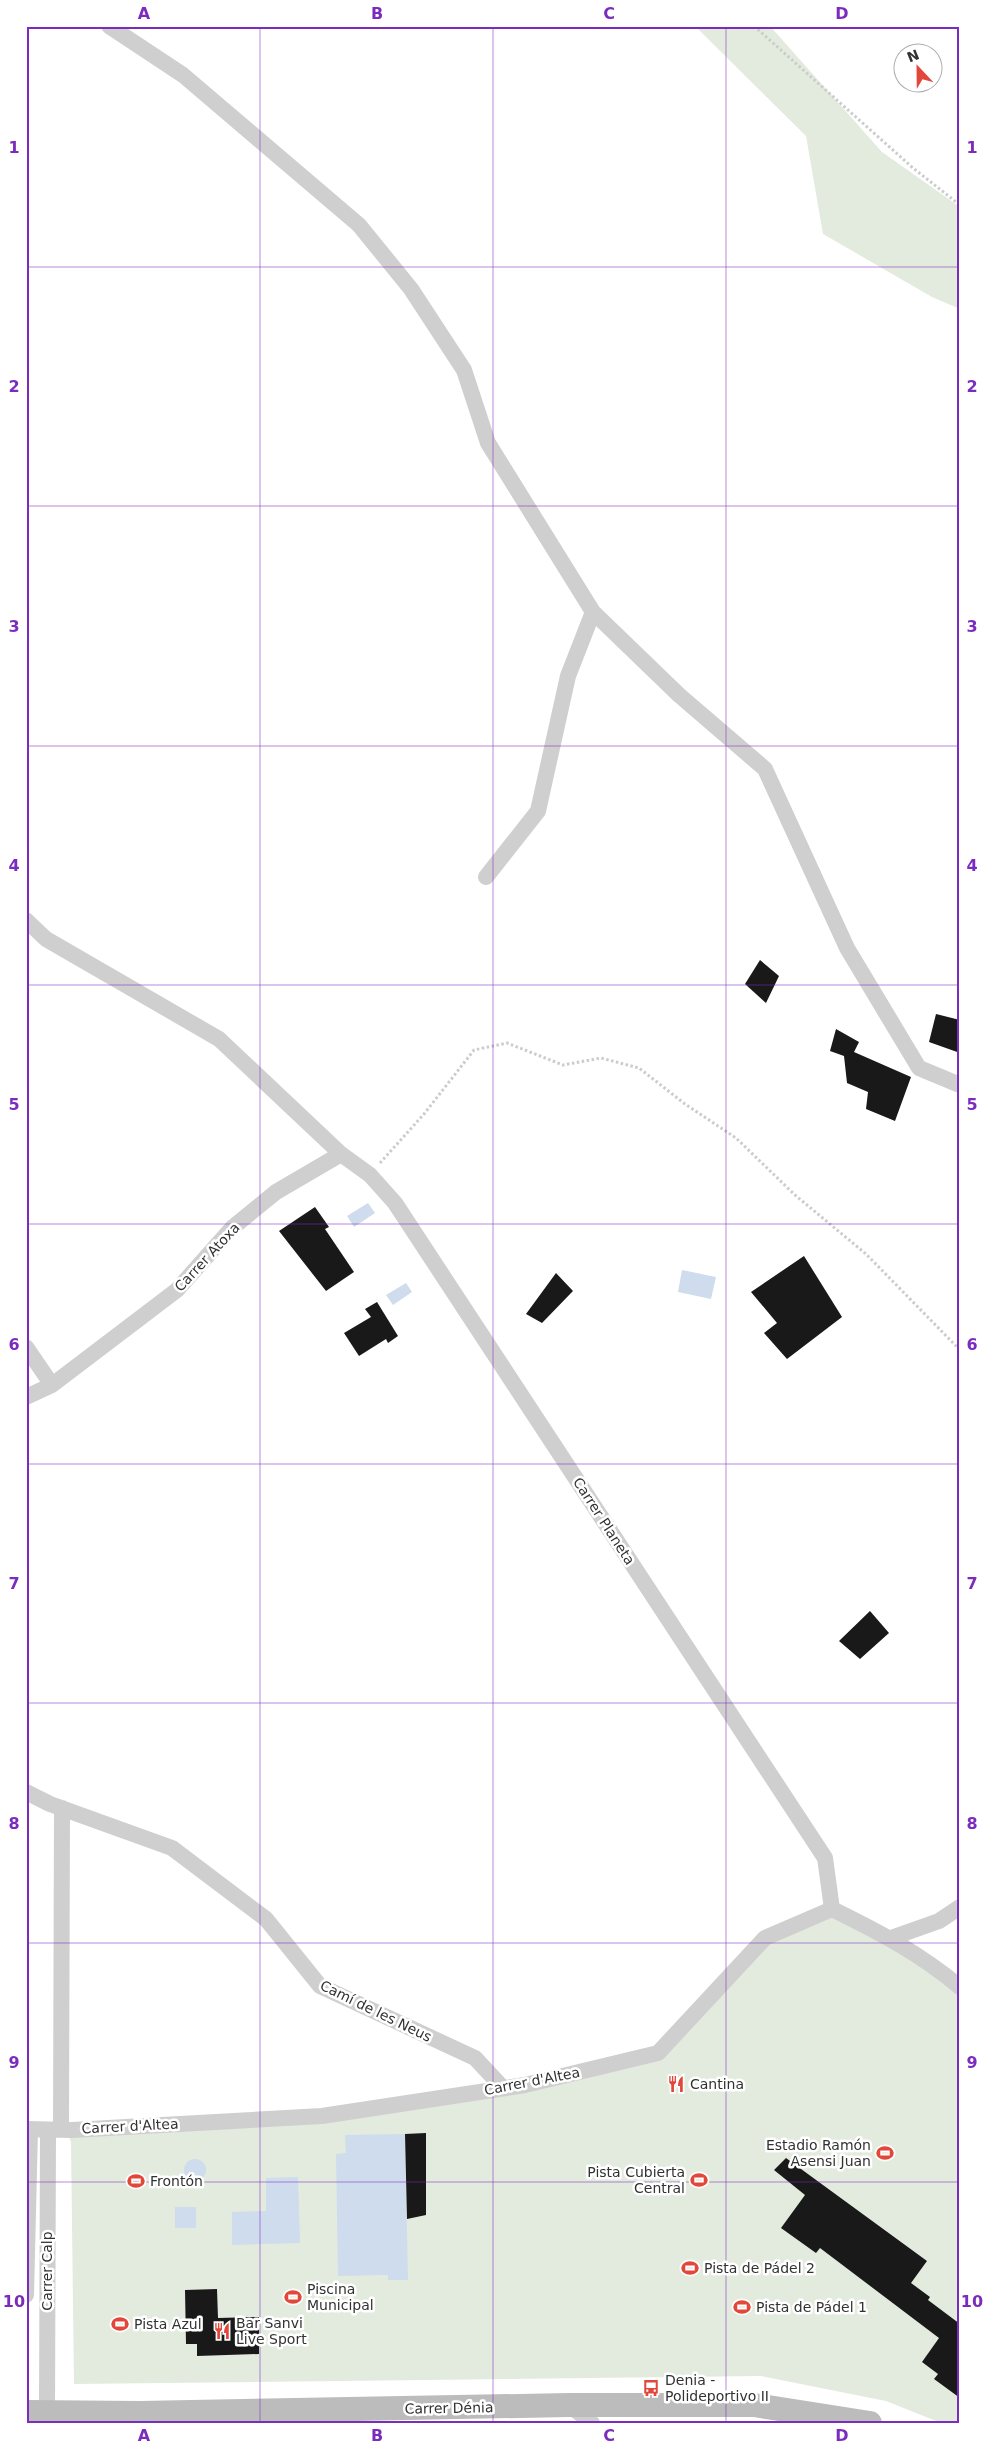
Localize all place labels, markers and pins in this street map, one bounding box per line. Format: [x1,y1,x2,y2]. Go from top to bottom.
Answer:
restaurant icon: Cantina [666,2074,686,2094]
place label: Cantina [690,2076,744,2092]
place label: Estadio Ramón Asensi Juan [766,2137,871,2169]
sports icon: Estadio Ramón Asensi Juan [875,2143,895,2163]
place label: Pista Cubierta Central [587,2164,685,2196]
sports icon: Pista Cubierta Central [689,2170,709,2190]
sports icon: Frontón [126,2171,146,2191]
place label: Frontón [150,2173,203,2189]
sports icon: Pista de Pádel 2 [680,2258,700,2278]
place label: Pista de Pádel 2 [704,2260,815,2276]
place label: Piscina Municipal [307,2281,374,2313]
sports icon: Piscina Municipal [283,2287,303,2307]
sports icon: Pista de Pádel 1 [732,2297,752,2317]
place label: Pista de Pádel 1 [756,2299,867,2315]
sports icon: Pista Azul [110,2314,130,2334]
place label: Bar Sanvi Live Sport [236,2315,307,2347]
place label: Pista Azul [134,2316,202,2332]
restaurant icon: Bar Sanvi Live Sport [212,2321,232,2341]
place label: Denia - Polideportivo II [665,2372,769,2404]
bus stop icon: Denia - Polideportivo II [641,2378,661,2398]

